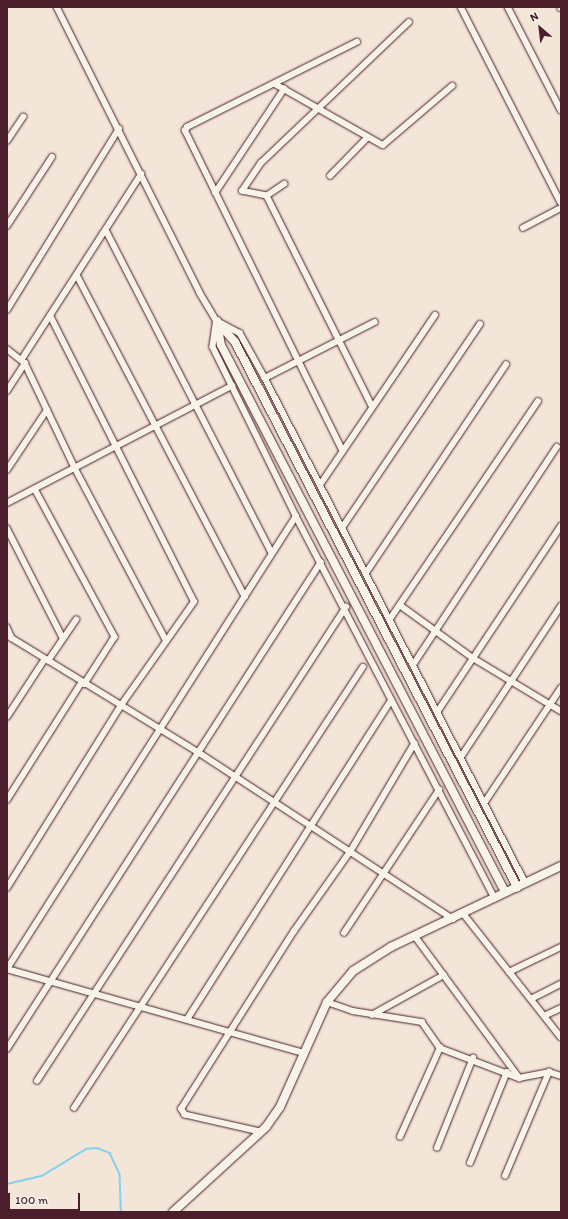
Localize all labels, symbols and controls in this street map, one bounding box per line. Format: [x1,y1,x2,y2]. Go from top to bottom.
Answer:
north arrow [520,8,560,48]
text: N [528,9,540,24]
scale bar [10,1185,82,1211]
text: 100 m [15,1193,48,1207]

